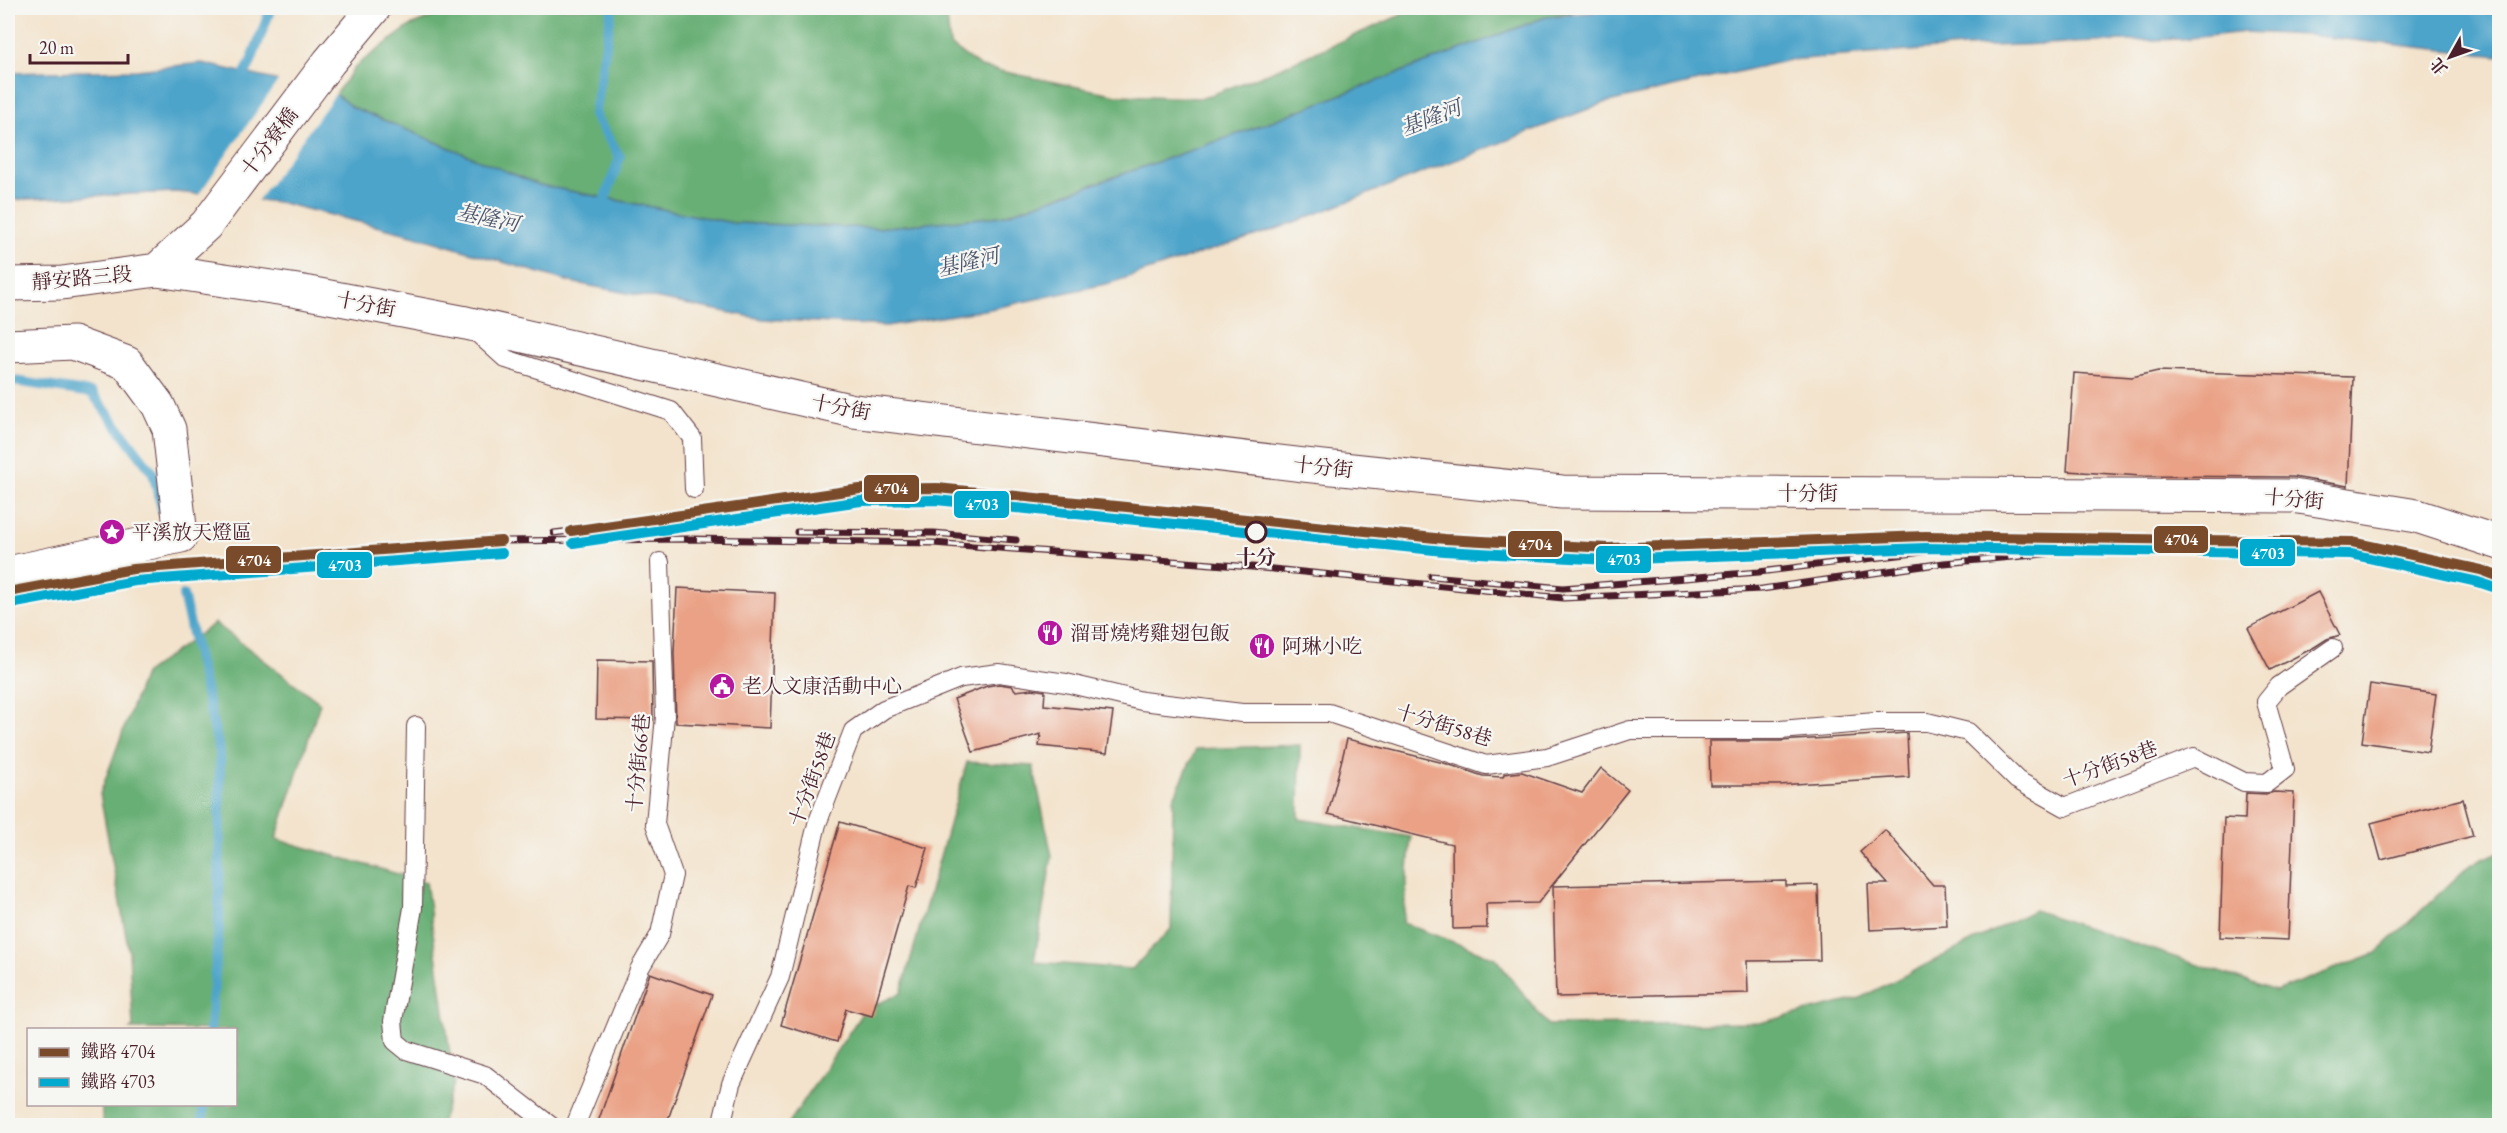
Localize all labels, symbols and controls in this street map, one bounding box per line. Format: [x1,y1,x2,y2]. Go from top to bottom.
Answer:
scale bar [30,27,128,65]
north arrow [2420,27,2480,87]
text: 20 m [39,36,74,59]
text: 北 [2426,53,2452,79]
water label: 基隆河 [1397,92,1469,141]
street label: 十分寮橋 [235,102,303,182]
water label: 基隆河 [454,198,526,238]
water label: 基隆河 [934,240,1006,282]
street label: 靜安路三段 [31,261,133,295]
street label: 十分街 [334,286,398,322]
street label: 十分街 [809,389,873,425]
street label: 十分街 [1292,451,1354,483]
line badge: 4704 [863,474,920,503]
text: 4704 [874,478,908,499]
street label: 十分街 [1778,480,1838,506]
street label: 十分街 [2263,483,2325,515]
line badge: 4703 [953,490,1010,519]
text: 4703 [965,494,999,515]
place icon: 平溪放天燈區 [97,517,127,547]
place label: 平溪放天燈區 [132,519,252,545]
marker: 十分 [1245,521,1267,543]
line badge: 4704 [2153,525,2209,554]
text: 4704 [2164,529,2198,550]
line badge: 4704 [1507,530,1563,558]
text: 4704 [1518,534,1552,555]
line badge: 4703 [2239,538,2296,567]
text: 4703 [2251,543,2285,564]
place label: 十分 [1236,544,1276,570]
line badge: 4704 [225,545,282,574]
line badge: 4703 [1595,545,1652,574]
text: 4703 [1607,549,1641,570]
text: 4704 [237,550,271,571]
line badge: 4703 [316,551,373,579]
text: 4703 [328,555,362,576]
restaurant icon: 溜哥燒烤雞翅包飯 [1035,618,1065,648]
place label: 溜哥燒烤雞翅包飯 [1070,620,1230,646]
restaurant icon: 阿琳小吃 [1247,631,1277,661]
place label: 阿琳小吃 [1282,633,1362,659]
public building icon: 老人文康活動中心 [707,671,737,701]
place label: 老人文康活動中心 [742,673,902,699]
street label: 十分街58巷 [1393,698,1495,752]
street label: 十分街66巷 [621,712,655,814]
street label: 十分街58巷 [783,728,841,830]
street label: 十分街58巷 [2059,735,2161,793]
legend [27,1028,237,1106]
text: 鐵路 4704 [81,1040,156,1063]
text: 鐵路 4703 [81,1070,155,1093]

